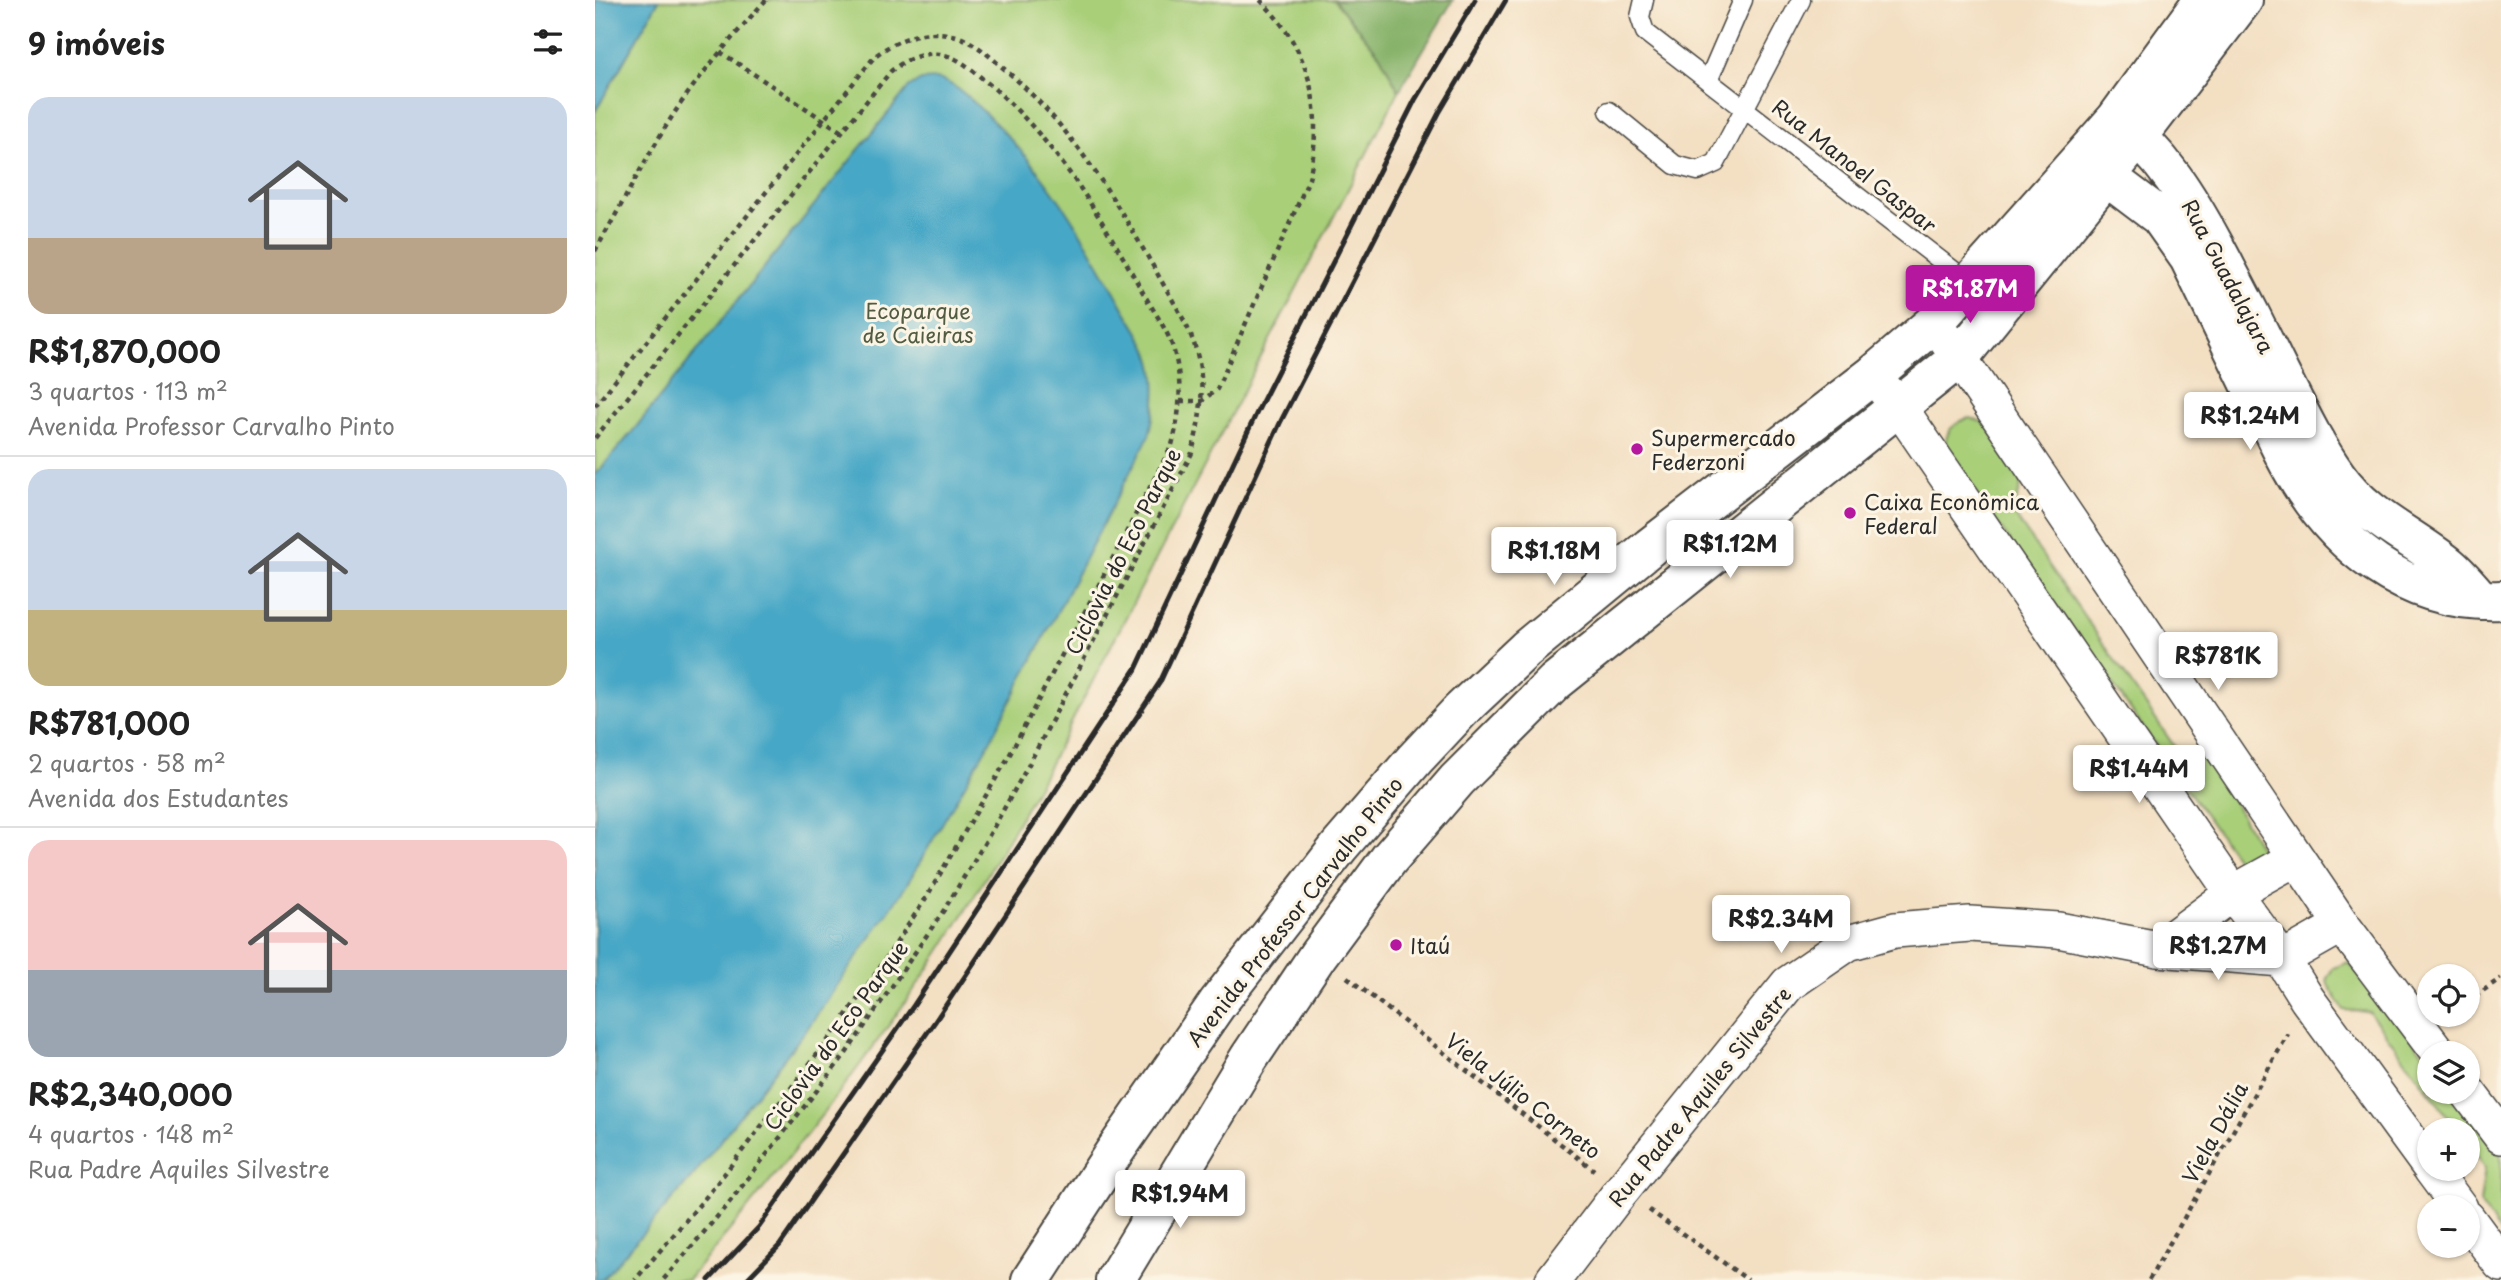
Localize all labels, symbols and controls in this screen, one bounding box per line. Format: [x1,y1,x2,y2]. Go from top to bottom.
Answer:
text: 9 imóveis [28,20,165,65]
icon: filters [529,23,567,61]
street label: Rua Manoel Gaspar [1766,90,1944,240]
icon: home [235,142,361,268]
street label: Rua Guadalajara [2175,193,2284,360]
pin: R$1.87M [1905,266,2035,325]
text: R$1.87M [1922,270,2018,305]
park label: Ecoparque de Caieiras [862,294,974,350]
text: R$1,870,000 [28,328,221,373]
text: 3 quartos · 113 m² [28,373,228,408]
pin: R$1.24M [2185,392,2315,452]
text: R$1.24M [2200,397,2300,432]
text: Avenida Professor Carvalho Pinto [28,408,395,443]
place label: Supermercado Federzoni [1651,421,1796,477]
marker: Supermercado Federzoni [1629,441,1645,457]
street label: Ciclovia do Eco Parque [1056,442,1188,660]
place label: Caixa Econômica Federal [1864,485,2040,541]
marker: Caixa Econômica Federal [1842,505,1858,521]
icon: home [235,514,361,640]
pin: R$1.12M [1665,520,1795,580]
text: R$1.12M [1682,525,1778,560]
pin: R$1.18M [1489,528,1619,587]
text: R$1.18M [1507,532,1601,567]
pin: R$781K [2161,632,2275,692]
text: R$781K [2175,637,2261,672]
text: R$781,000 [28,700,190,745]
text: 2 quartos · 58 m² [28,745,226,780]
pin: R$1.44M [2074,746,2204,805]
text: R$1.44M [2089,750,2189,785]
street label: Avenida Professor Carvalho Pinto [1178,769,1410,1053]
text: Avenida dos Estudantes [28,780,288,815]
icon: home [235,885,361,1011]
pin: R$2.34M [1716,895,1846,955]
text: R$2.34M [1728,900,1834,935]
pin: R$1.27M [2153,922,2283,982]
text: R$1.27M [2169,927,2267,962]
place label: Itaú [1410,929,1450,961]
street label: Ciclovia do Eco Parque [755,933,915,1137]
marker: Itaú [1388,937,1404,953]
map controls [2417,964,2480,1258]
button: locate [2417,964,2480,1027]
street label: Rua Padre Aquiles Silvestre [1600,979,1798,1213]
street label: Viela Júlio Corneto [1439,1024,1609,1166]
button: layers [2417,1041,2480,1104]
text: R$2,340,000 [28,1071,233,1116]
street label: Viela Dália [2173,1075,2255,1189]
text: 4 quartos · 148 m² [28,1116,234,1151]
button: + [2417,1118,2480,1181]
text: Rua Padre Aquiles Silvestre [28,1151,330,1186]
pin: R$1.94M [1115,1170,1245,1230]
text: R$1.94M [1131,1175,1229,1210]
button: − [2417,1195,2480,1258]

